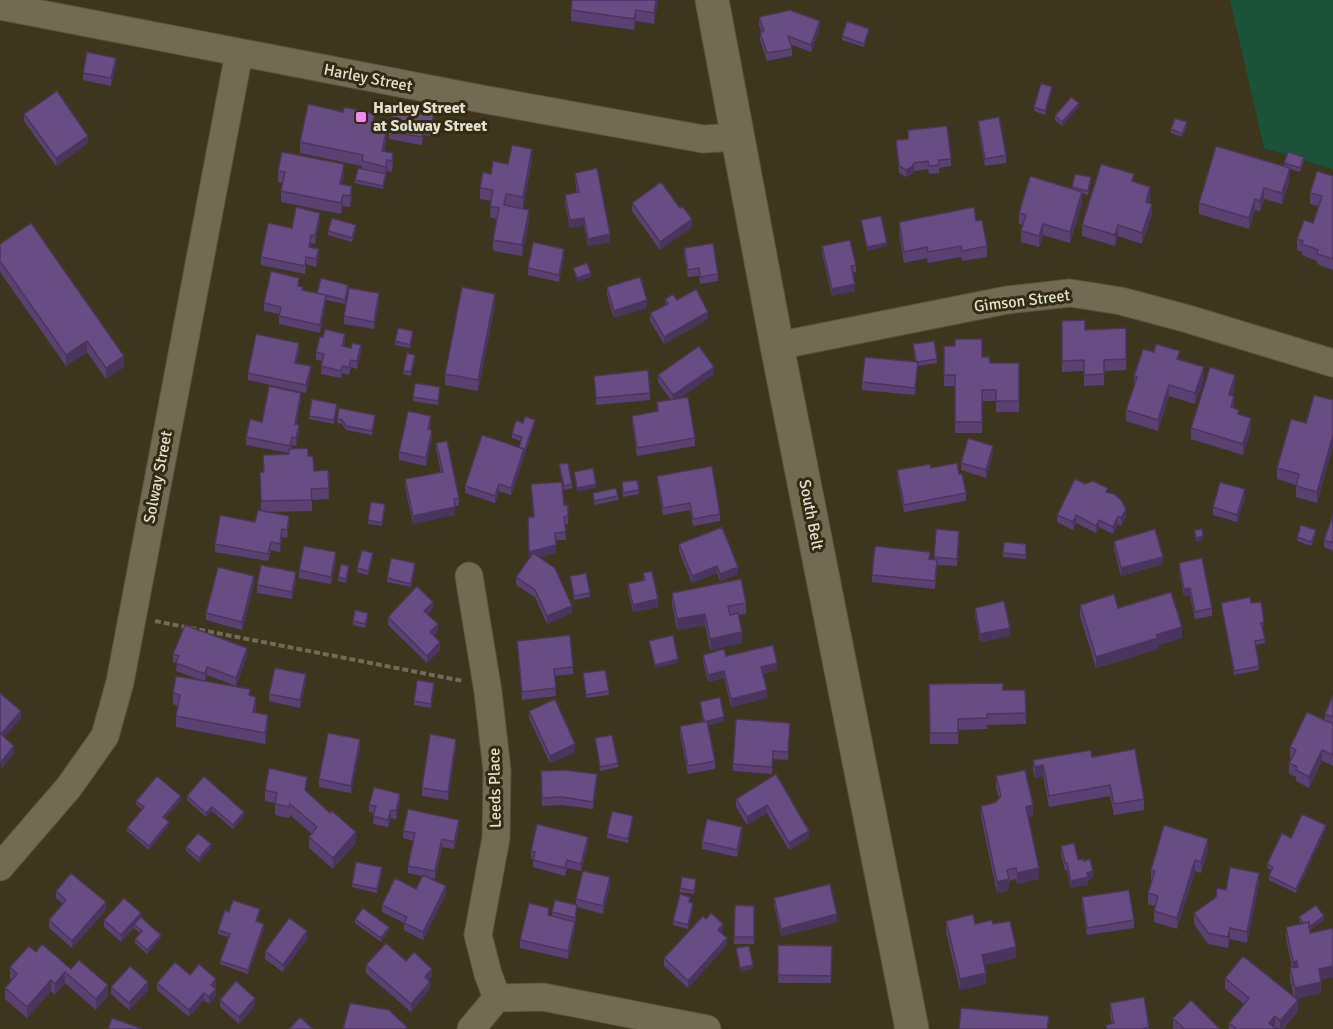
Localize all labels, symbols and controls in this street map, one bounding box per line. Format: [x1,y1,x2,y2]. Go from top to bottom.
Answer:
street label: Harley Street [322,60,414,96]
place label: Harley Street at Solway Street [373,98,487,136]
marker: Harley Street at Solway Street [354,110,368,124]
street label: Gimson Street [973,285,1072,317]
street label: Solway Street [139,429,177,525]
street label: South Belt [794,478,828,552]
street label: Leeds Place [484,748,506,828]

